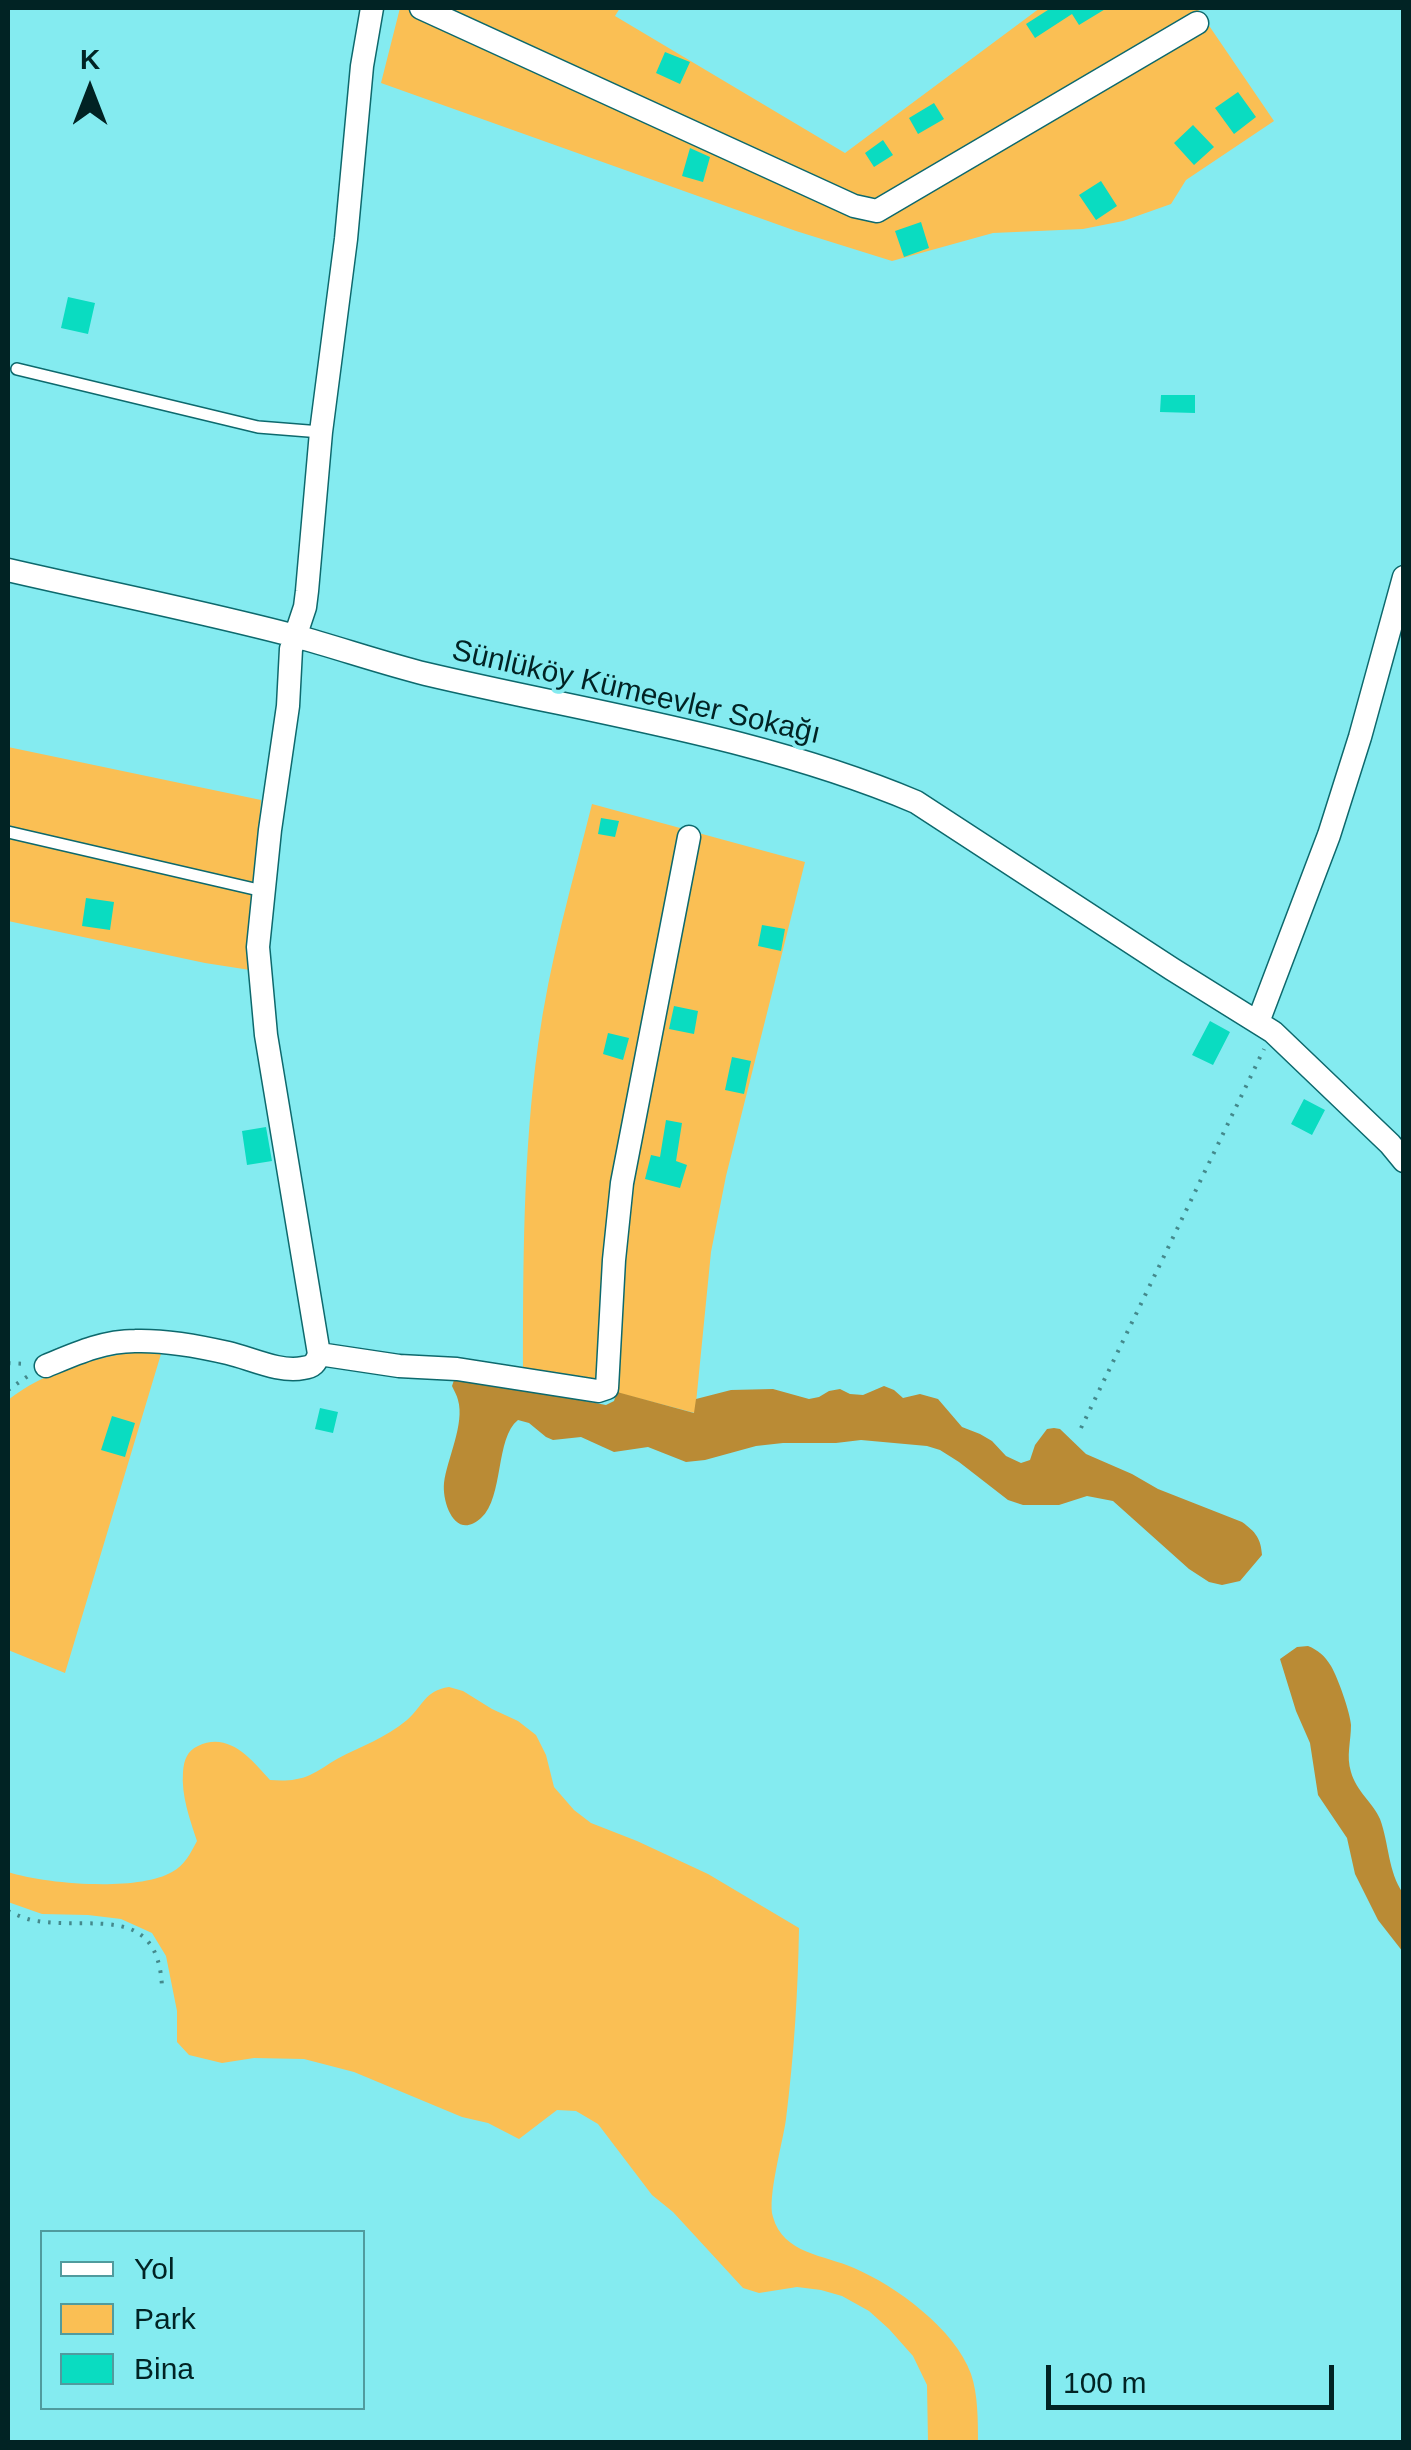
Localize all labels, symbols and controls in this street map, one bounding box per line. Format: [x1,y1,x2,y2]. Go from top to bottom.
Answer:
north arrow [40,40,140,140]
text: K [80,44,100,75]
street label: Sünlüköy Kümeevler Sokağı [448,633,824,753]
legend [40,2230,365,2410]
text: Yol [134,2252,175,2285]
text: Park [134,2302,196,2335]
scale bar [1051,2345,1338,2407]
text: Bina [134,2352,194,2385]
text: 100 m [1063,2366,1146,2399]

